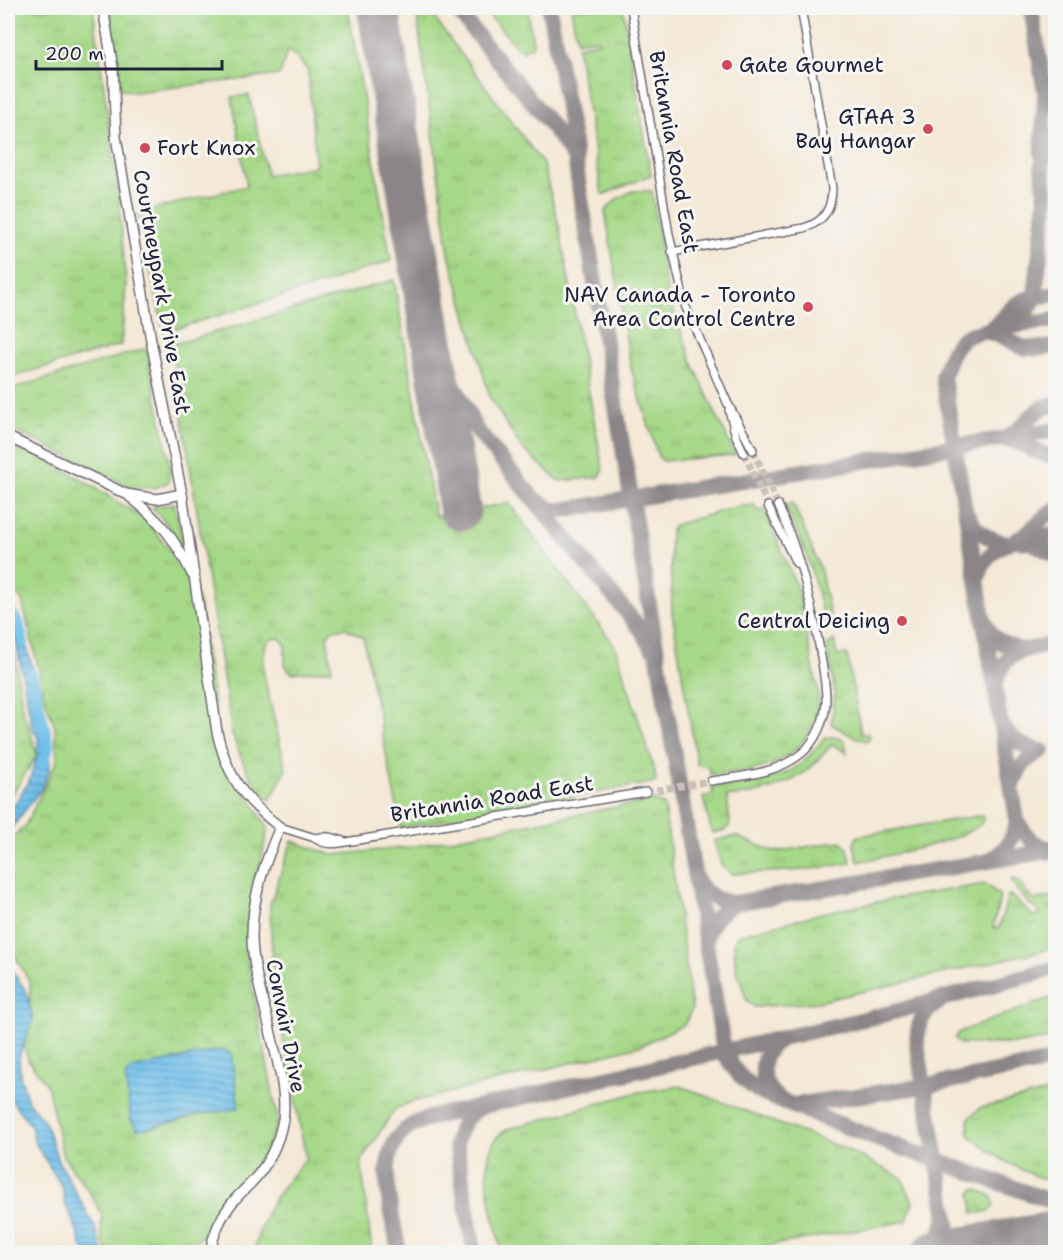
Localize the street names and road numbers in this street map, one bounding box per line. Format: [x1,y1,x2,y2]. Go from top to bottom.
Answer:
street label: Britannia Road East [642,49,706,255]
street label: Courtneypark Drive East [127,167,197,417]
street label: Britannia Road East [389,769,595,829]
street label: Convair Drive [259,957,313,1095]

